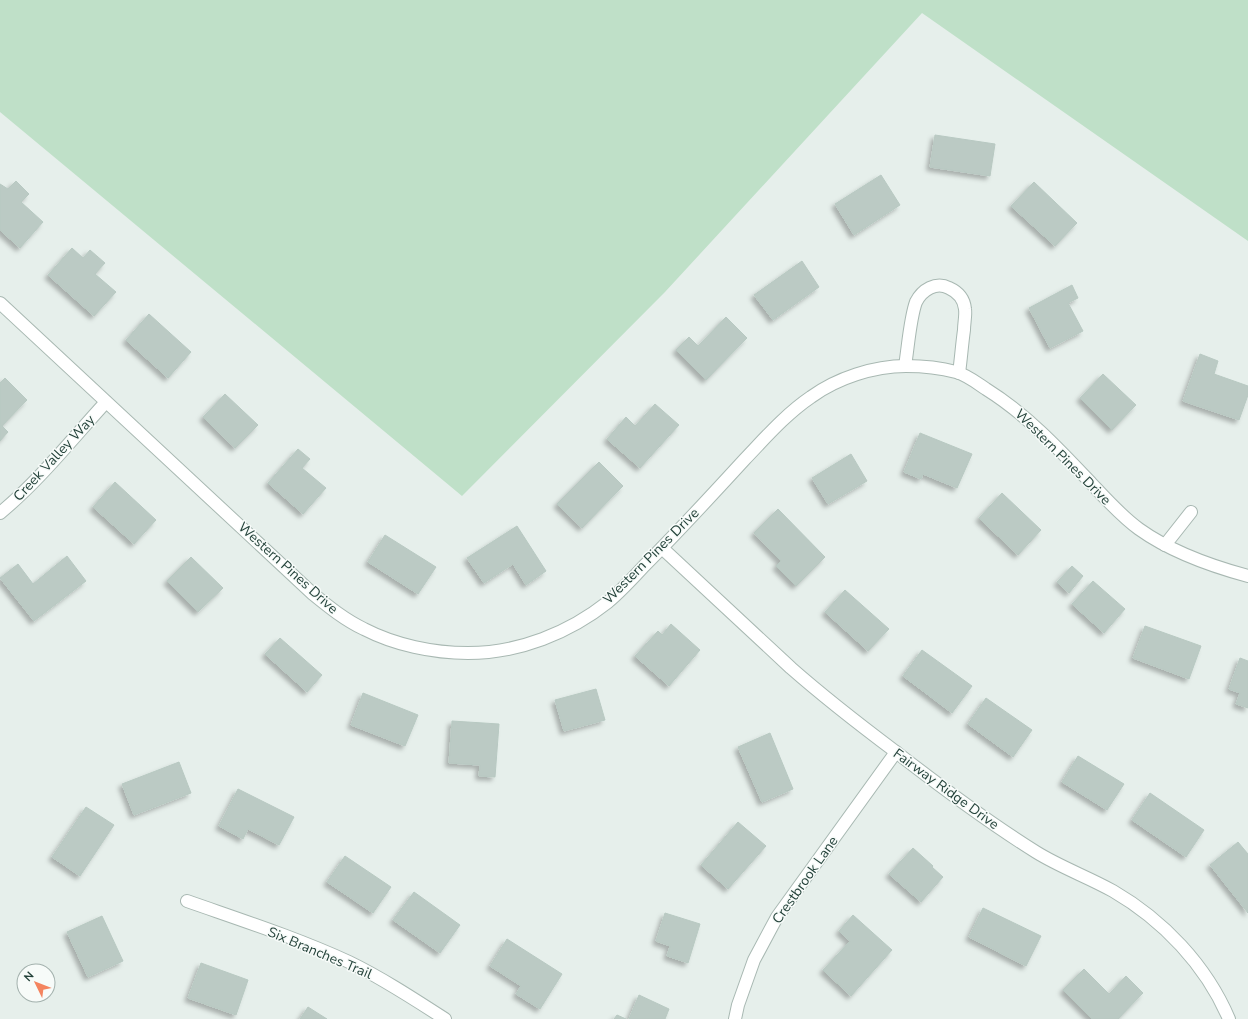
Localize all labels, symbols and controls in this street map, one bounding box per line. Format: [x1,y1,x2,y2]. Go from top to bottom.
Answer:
street label: Western Pines Drive [1011,405,1115,509]
street label: Creek Valley Way [9,410,100,505]
street label: Western Pines Drive [599,504,703,608]
street label: Western Pines Drive [234,518,342,618]
street label: Fairway Ridge Drive [889,744,1003,834]
street label: Crestbrook Lane [768,832,842,928]
street label: Six Branches Trail [265,922,376,984]
north arrow [16,963,56,1003]
text: N [21,968,37,985]

